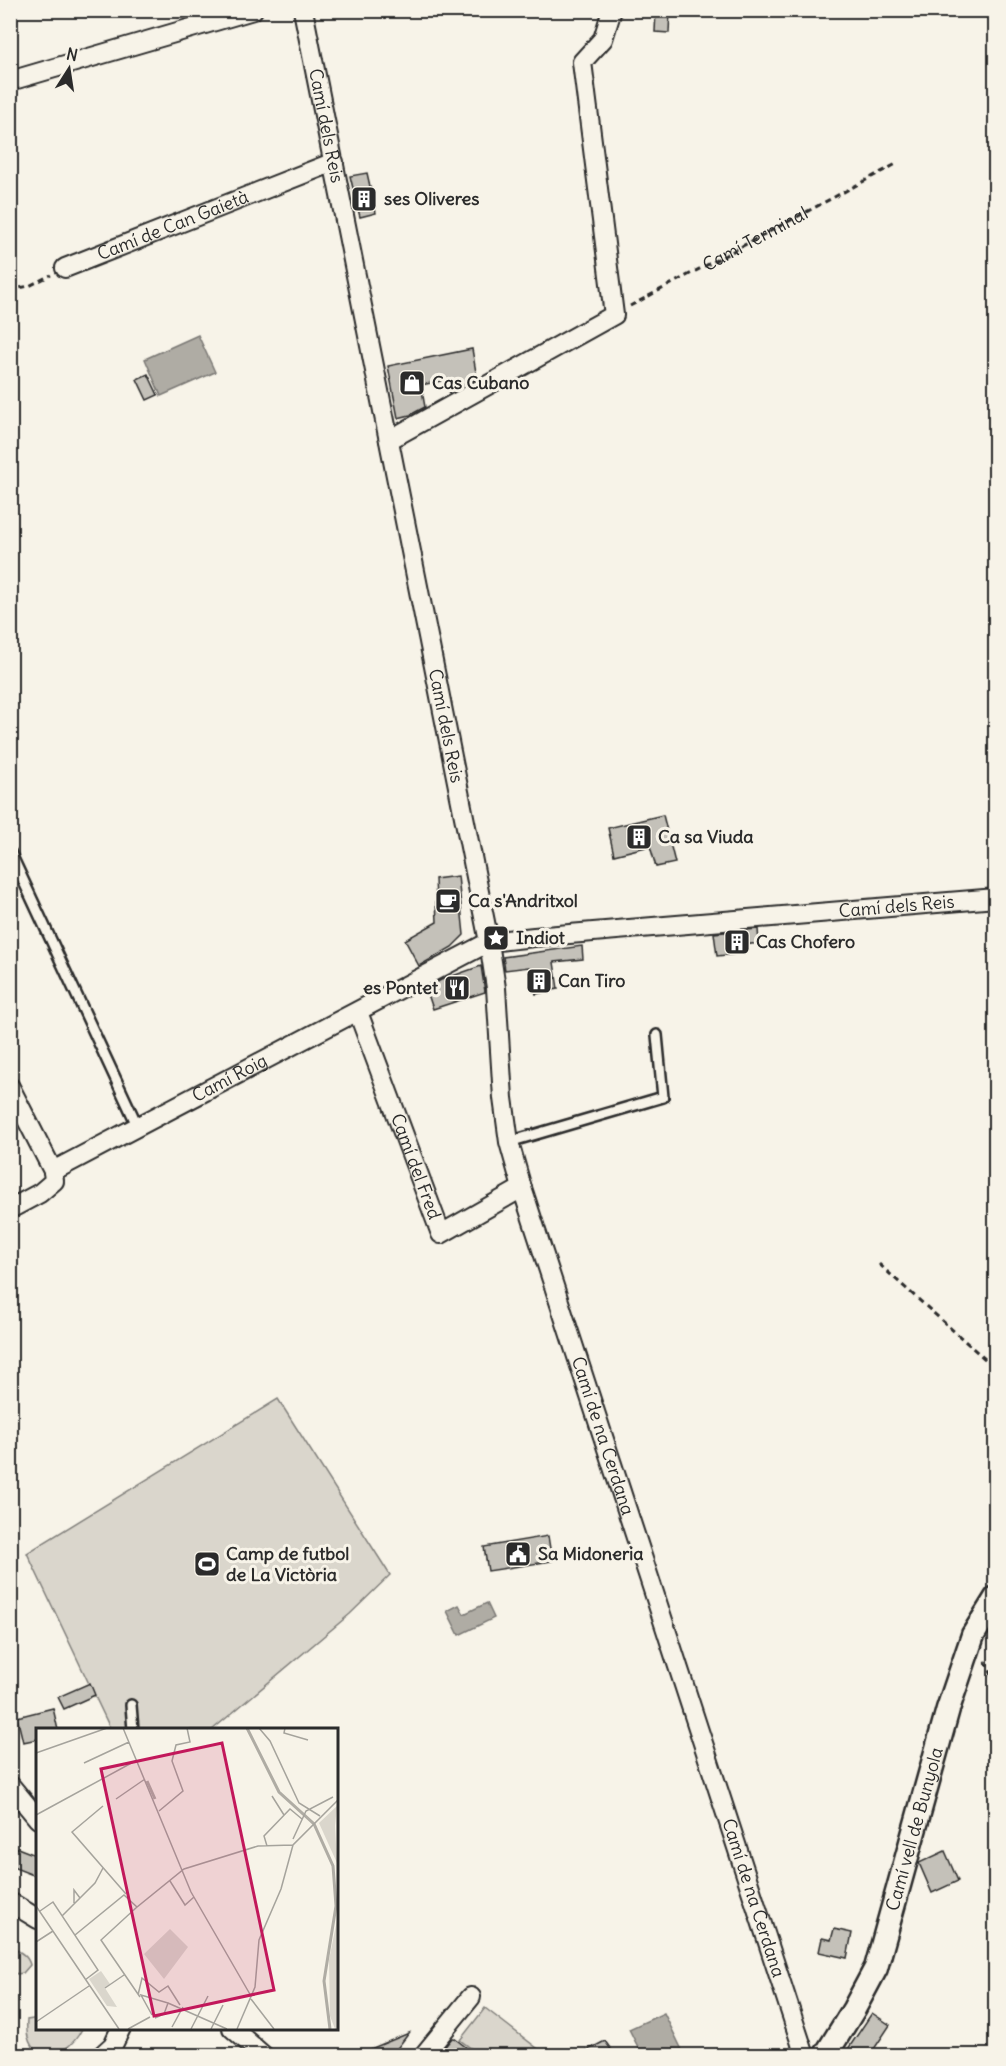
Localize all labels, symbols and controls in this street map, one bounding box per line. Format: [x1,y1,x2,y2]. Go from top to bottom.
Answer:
north arrow [39,39,99,99]
text: N [65,43,80,65]
street label: Camí dels Reis [304,67,349,185]
building icon: ses Oliveres [349,184,379,214]
street label: Camí de Can Gaietà [94,185,252,265]
place label: ses Oliveres [384,187,480,210]
street label: Camí Terminal [698,201,812,276]
shop icon: Cas Cubano [397,368,427,398]
place label: Cas Cubano [432,371,529,394]
street label: Camí dels Reis [424,667,469,785]
building icon: Ca sa Viuda [624,822,654,852]
place label: Ca sa Viuda [658,825,754,848]
cafe icon: Ca s'Andritxol [433,886,463,916]
place label: Ca s'Andritxol [468,889,578,912]
street label: Camí dels Reis [838,890,955,922]
place icon: Indiot [481,923,511,953]
place label: Indiot [516,926,566,949]
building icon: Cas Chofero [722,927,752,957]
place label: Cas Chofero [756,930,855,953]
building icon: Can Tiro [524,966,554,996]
place label: Can Tiro [558,969,625,992]
restaurant icon: es Pontet [442,973,472,1003]
place label: es Pontet [363,976,439,999]
street label: Camí Roig [188,1049,271,1107]
street label: Camí del Fred [386,1110,447,1223]
street label: Camí de na Cerdana [567,1353,640,1518]
public building icon: Sa Midoneria [503,1539,533,1569]
place label: Camp de futbol de La Victòria [226,1542,349,1586]
place label: Sa Midoneria [538,1542,644,1565]
sports icon: Camp de futbol de La Victòria [192,1549,222,1579]
inset map [36,1728,338,2030]
street label: Camí vell de Bunyola [880,1744,948,1913]
street label: Camí de na Cerdana [717,1815,791,1980]

